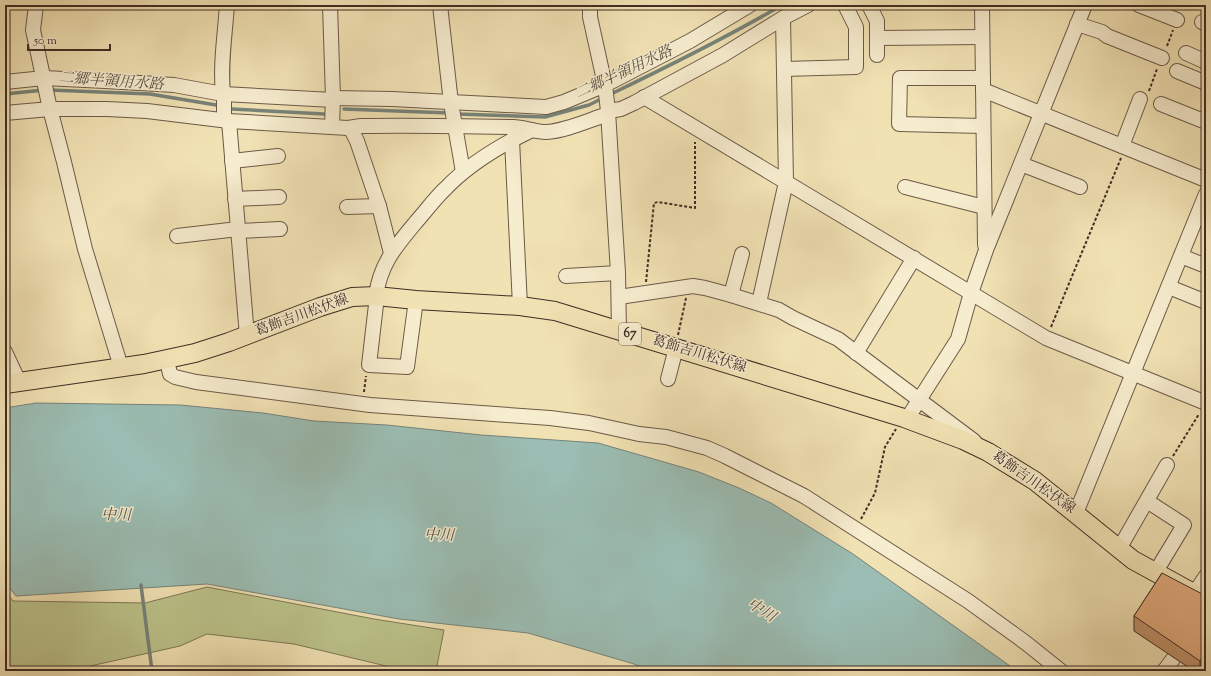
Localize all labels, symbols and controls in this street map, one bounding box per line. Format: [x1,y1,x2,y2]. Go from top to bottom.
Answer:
scale bar [28,26,110,52]
text: 50 m [33,32,57,50]
water label: 二郷半領用水路 [572,41,677,105]
water label: 二郷半領用水路 [58,68,165,96]
street label: 葛飾吉川松伏線 [253,290,351,342]
road number: 67 [619,323,641,345]
street label: 葛飾吉川松伏線 [649,331,749,379]
street label: 葛飾吉川松伏線 [987,447,1079,519]
water label: 中川 [101,505,133,527]
water label: 中川 [424,525,456,547]
water label: 中川 [743,594,781,629]

